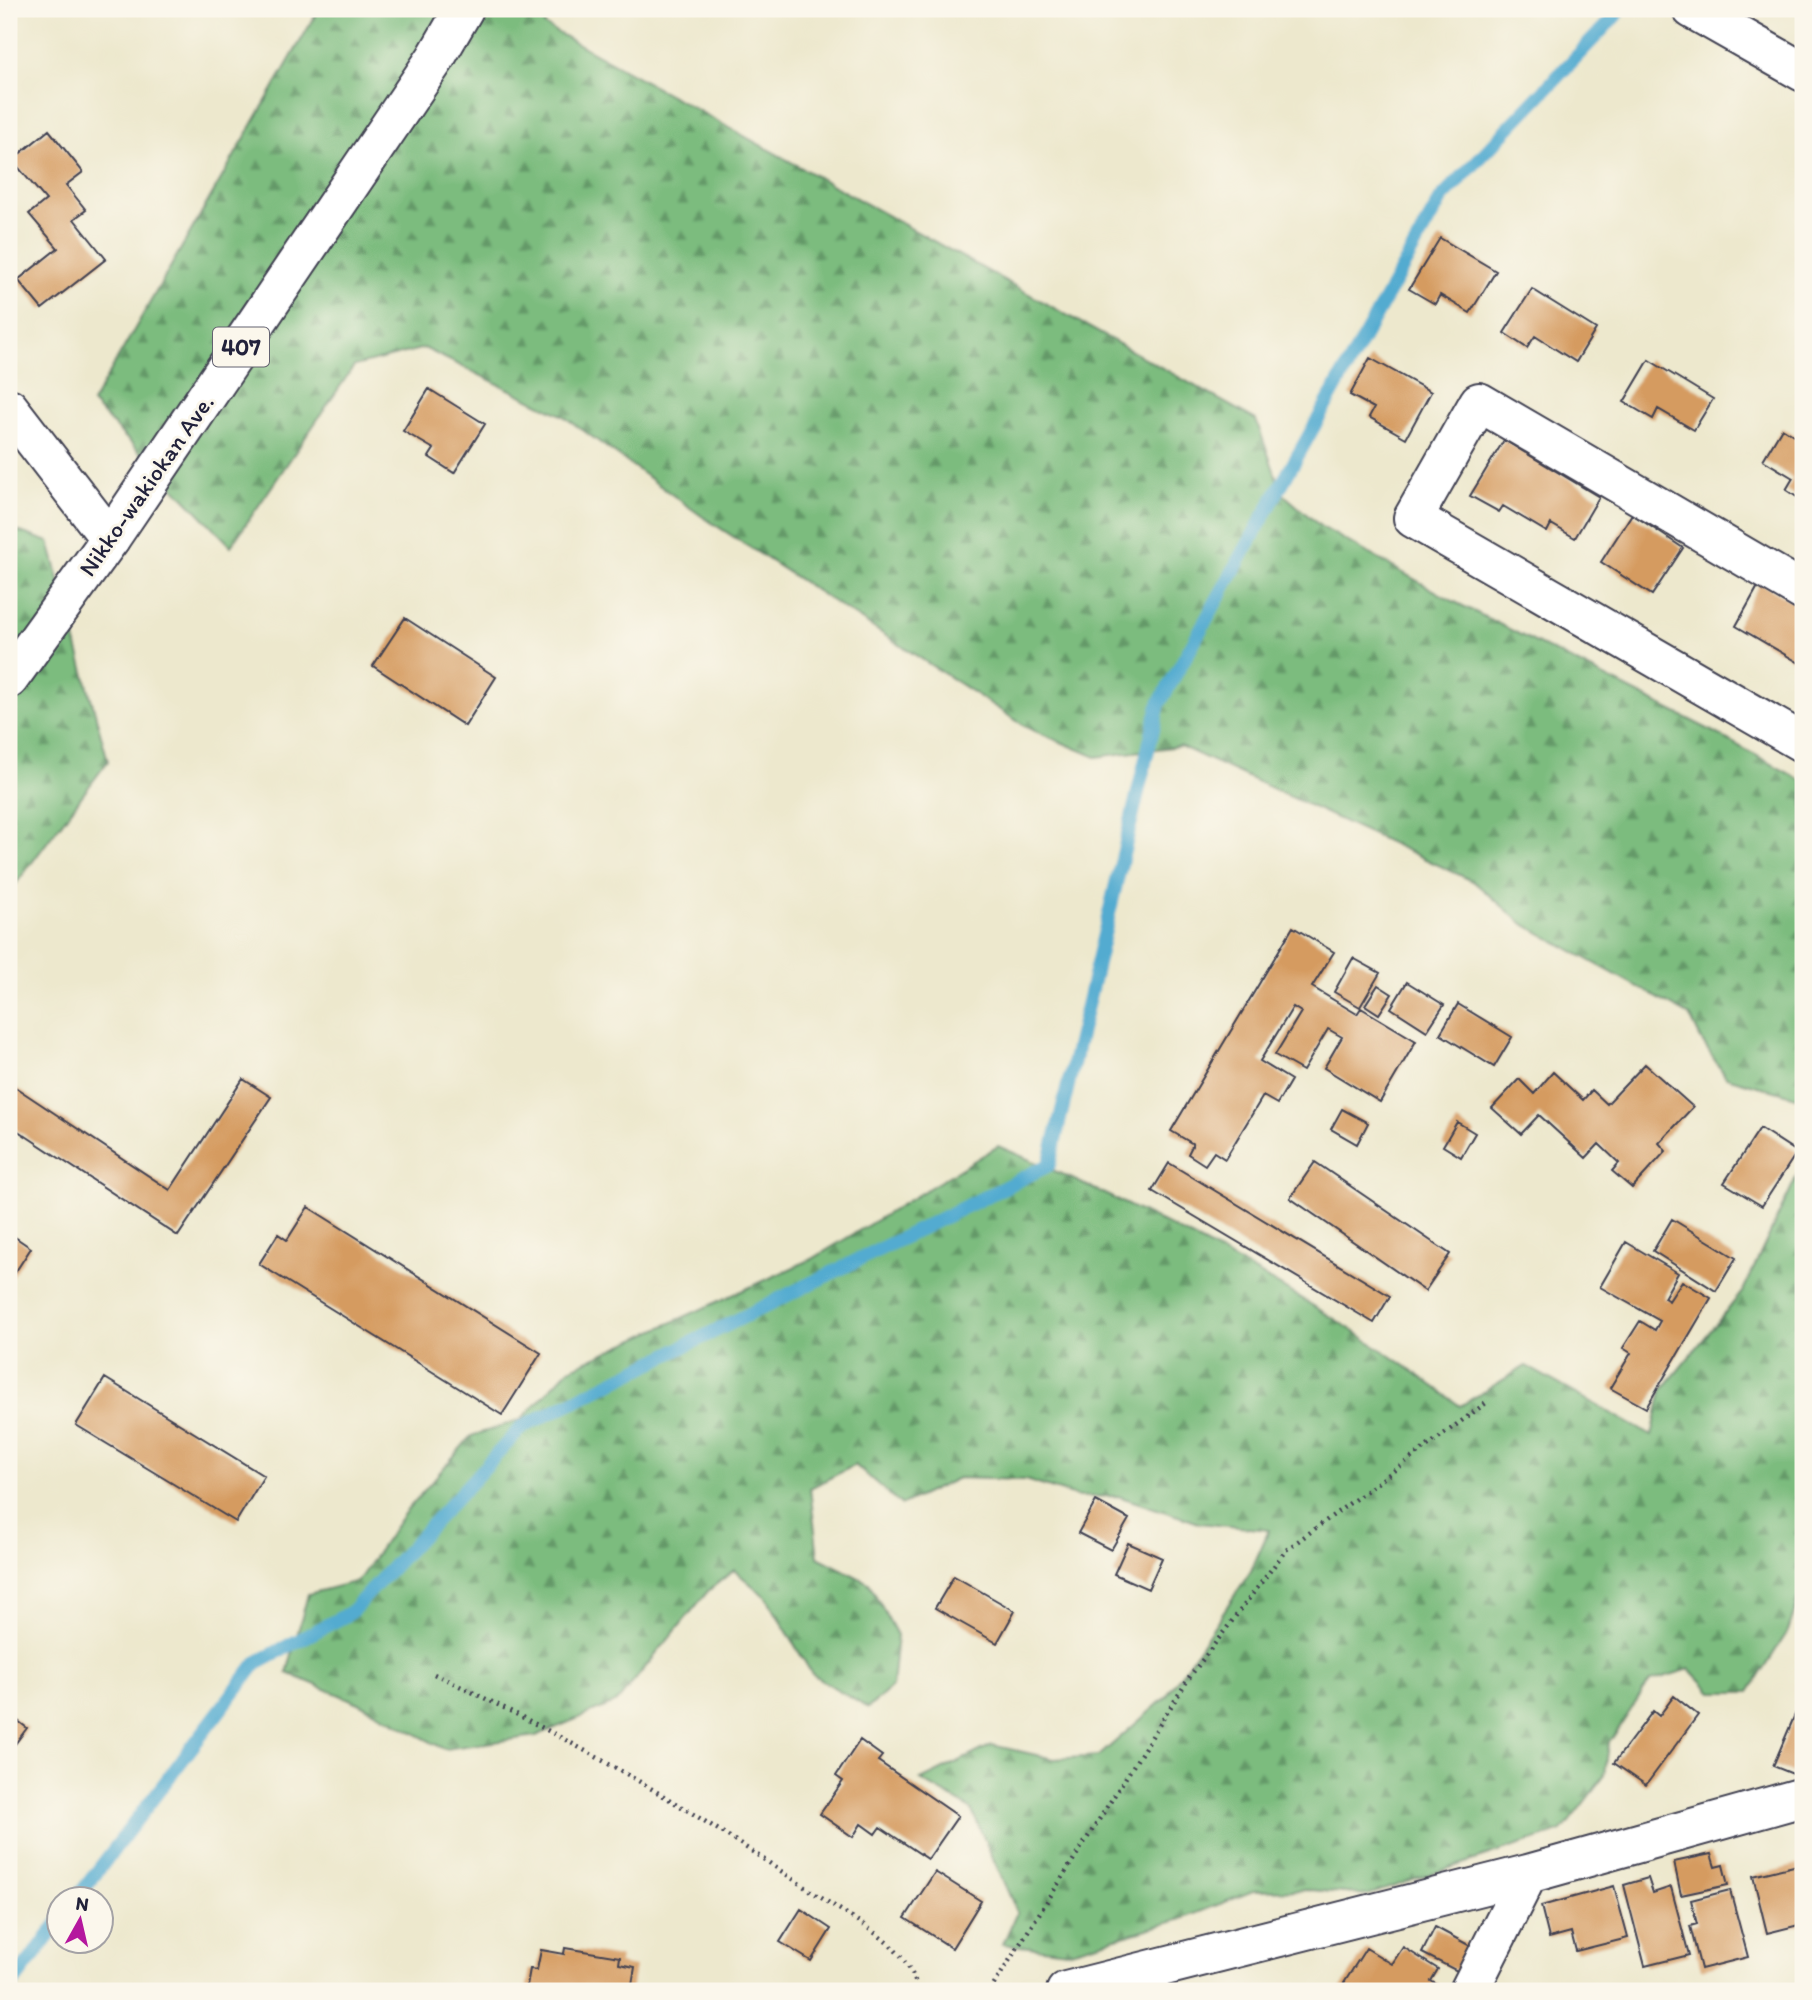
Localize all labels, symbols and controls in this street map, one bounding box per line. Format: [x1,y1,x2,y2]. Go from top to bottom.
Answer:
road number: 407 [213,328,269,366]
street label: Nikko-wakiokan Ave. [72,388,220,582]
north arrow [46,1884,116,1954]
text: N [74,1891,90,1916]

